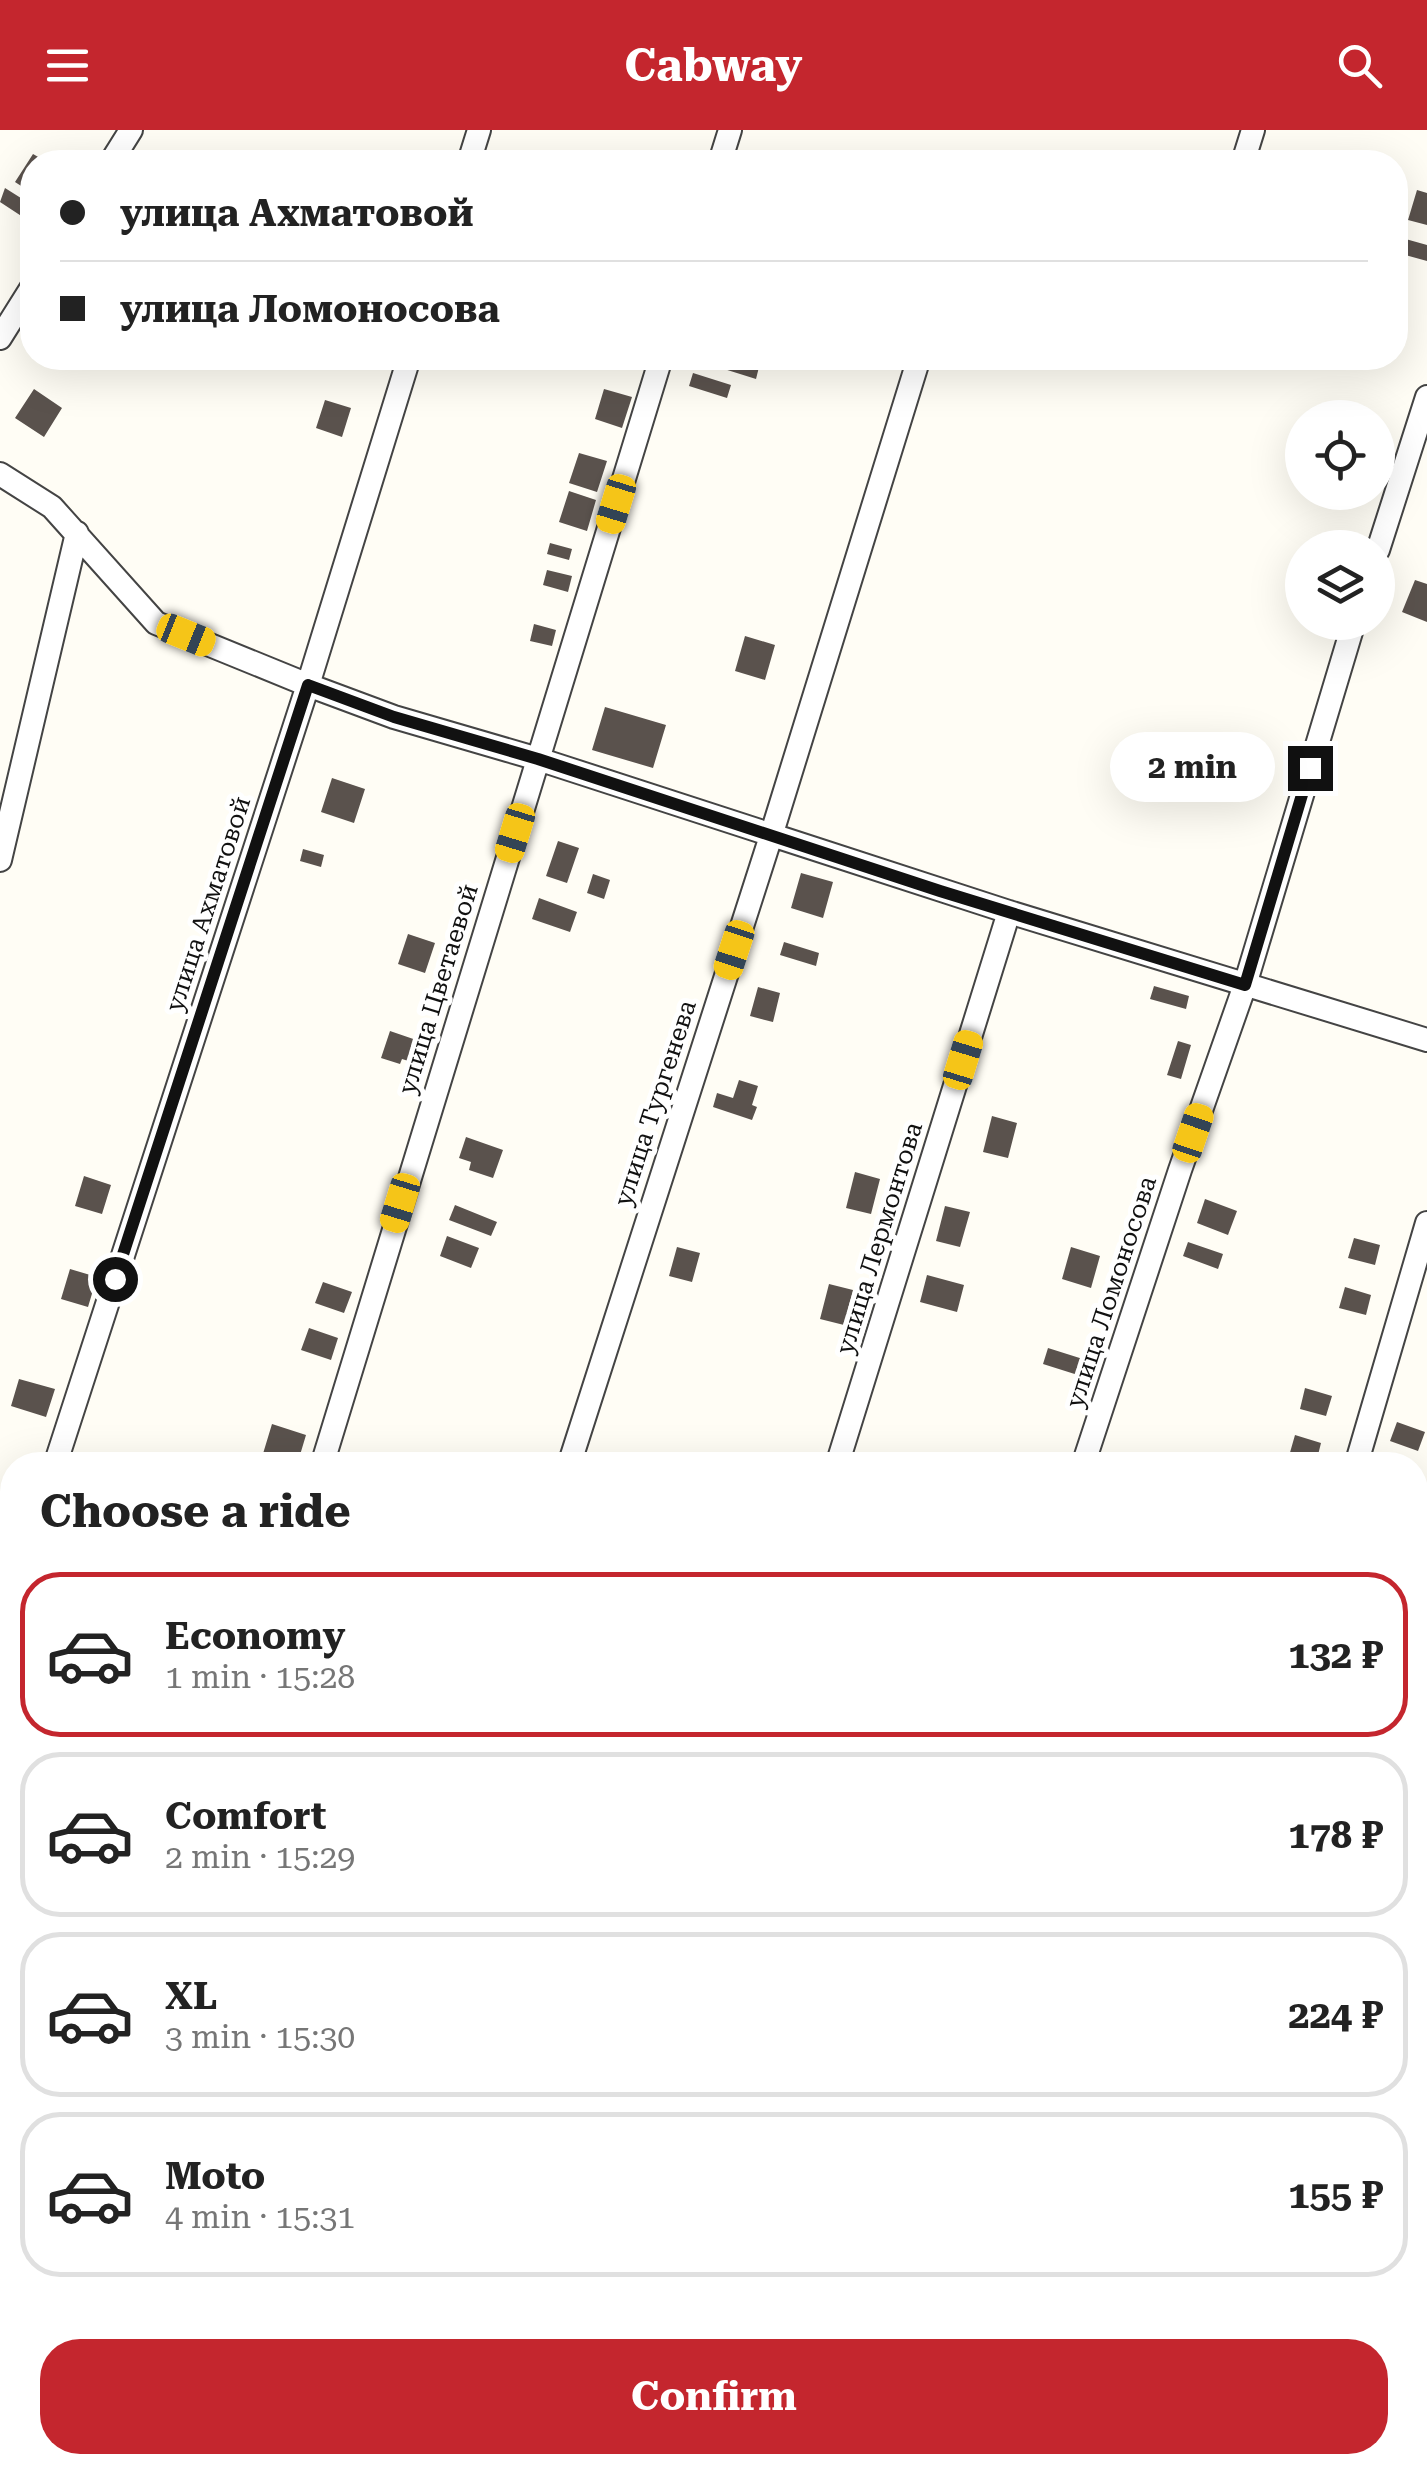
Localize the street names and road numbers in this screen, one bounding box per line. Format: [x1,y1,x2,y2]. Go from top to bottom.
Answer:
street label: улица Ахматовой [160,793,256,1015]
street label: улица Цветаевой [392,880,484,1098]
street label: улица Тургенева [608,996,702,1210]
street label: улица Лермонтова [830,1118,928,1358]
street label: улица Ломоносова [1060,1172,1162,1411]

